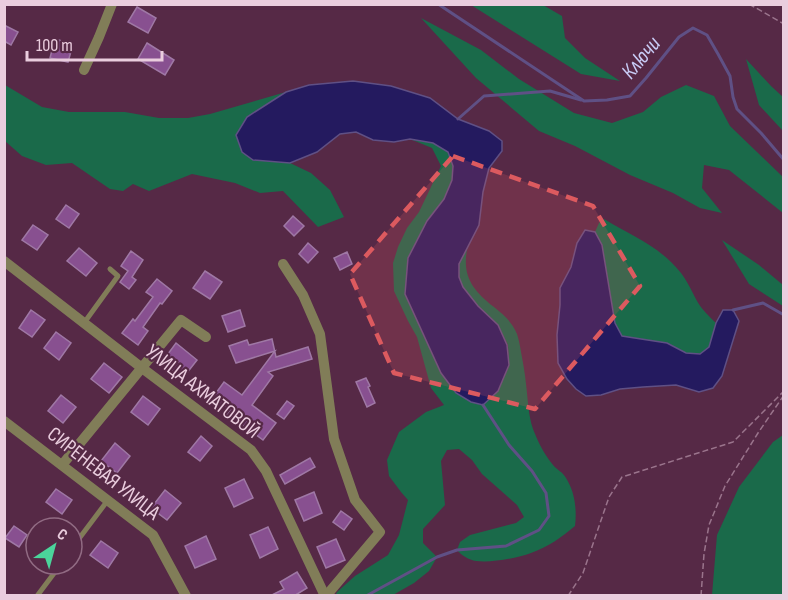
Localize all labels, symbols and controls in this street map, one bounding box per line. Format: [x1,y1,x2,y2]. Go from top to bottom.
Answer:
scale bar [27,24,162,62]
water label: Ключи [616,31,667,85]
text: 100 m [36,35,73,56]
street label: УЛИЦА АХМАТОВОЙ [141,339,265,444]
street label: СИРЕНЕВАЯ УЛИЦА [42,422,166,526]
north arrow [24,516,84,576]
text: С [53,525,71,545]

